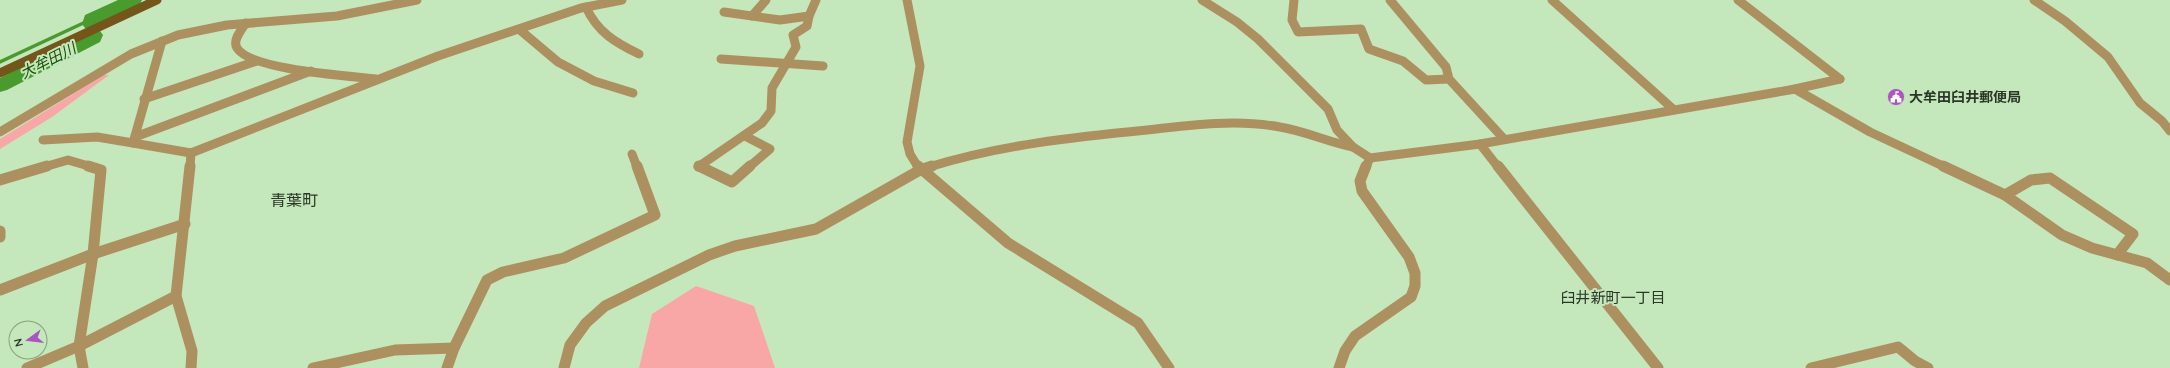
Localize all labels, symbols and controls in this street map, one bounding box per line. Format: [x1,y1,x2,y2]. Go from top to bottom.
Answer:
water label: 大牟田川 [17,38,81,83]
public building icon: 大牟田臼井郵便局 [1886,87,1906,107]
place label: 大牟田臼井郵便局 [1909,88,2021,106]
district label: 青葉町 [270,190,318,210]
district label: 臼井新町一丁目 [1560,288,1666,307]
north arrow [8,320,48,360]
text: N [11,337,26,348]

